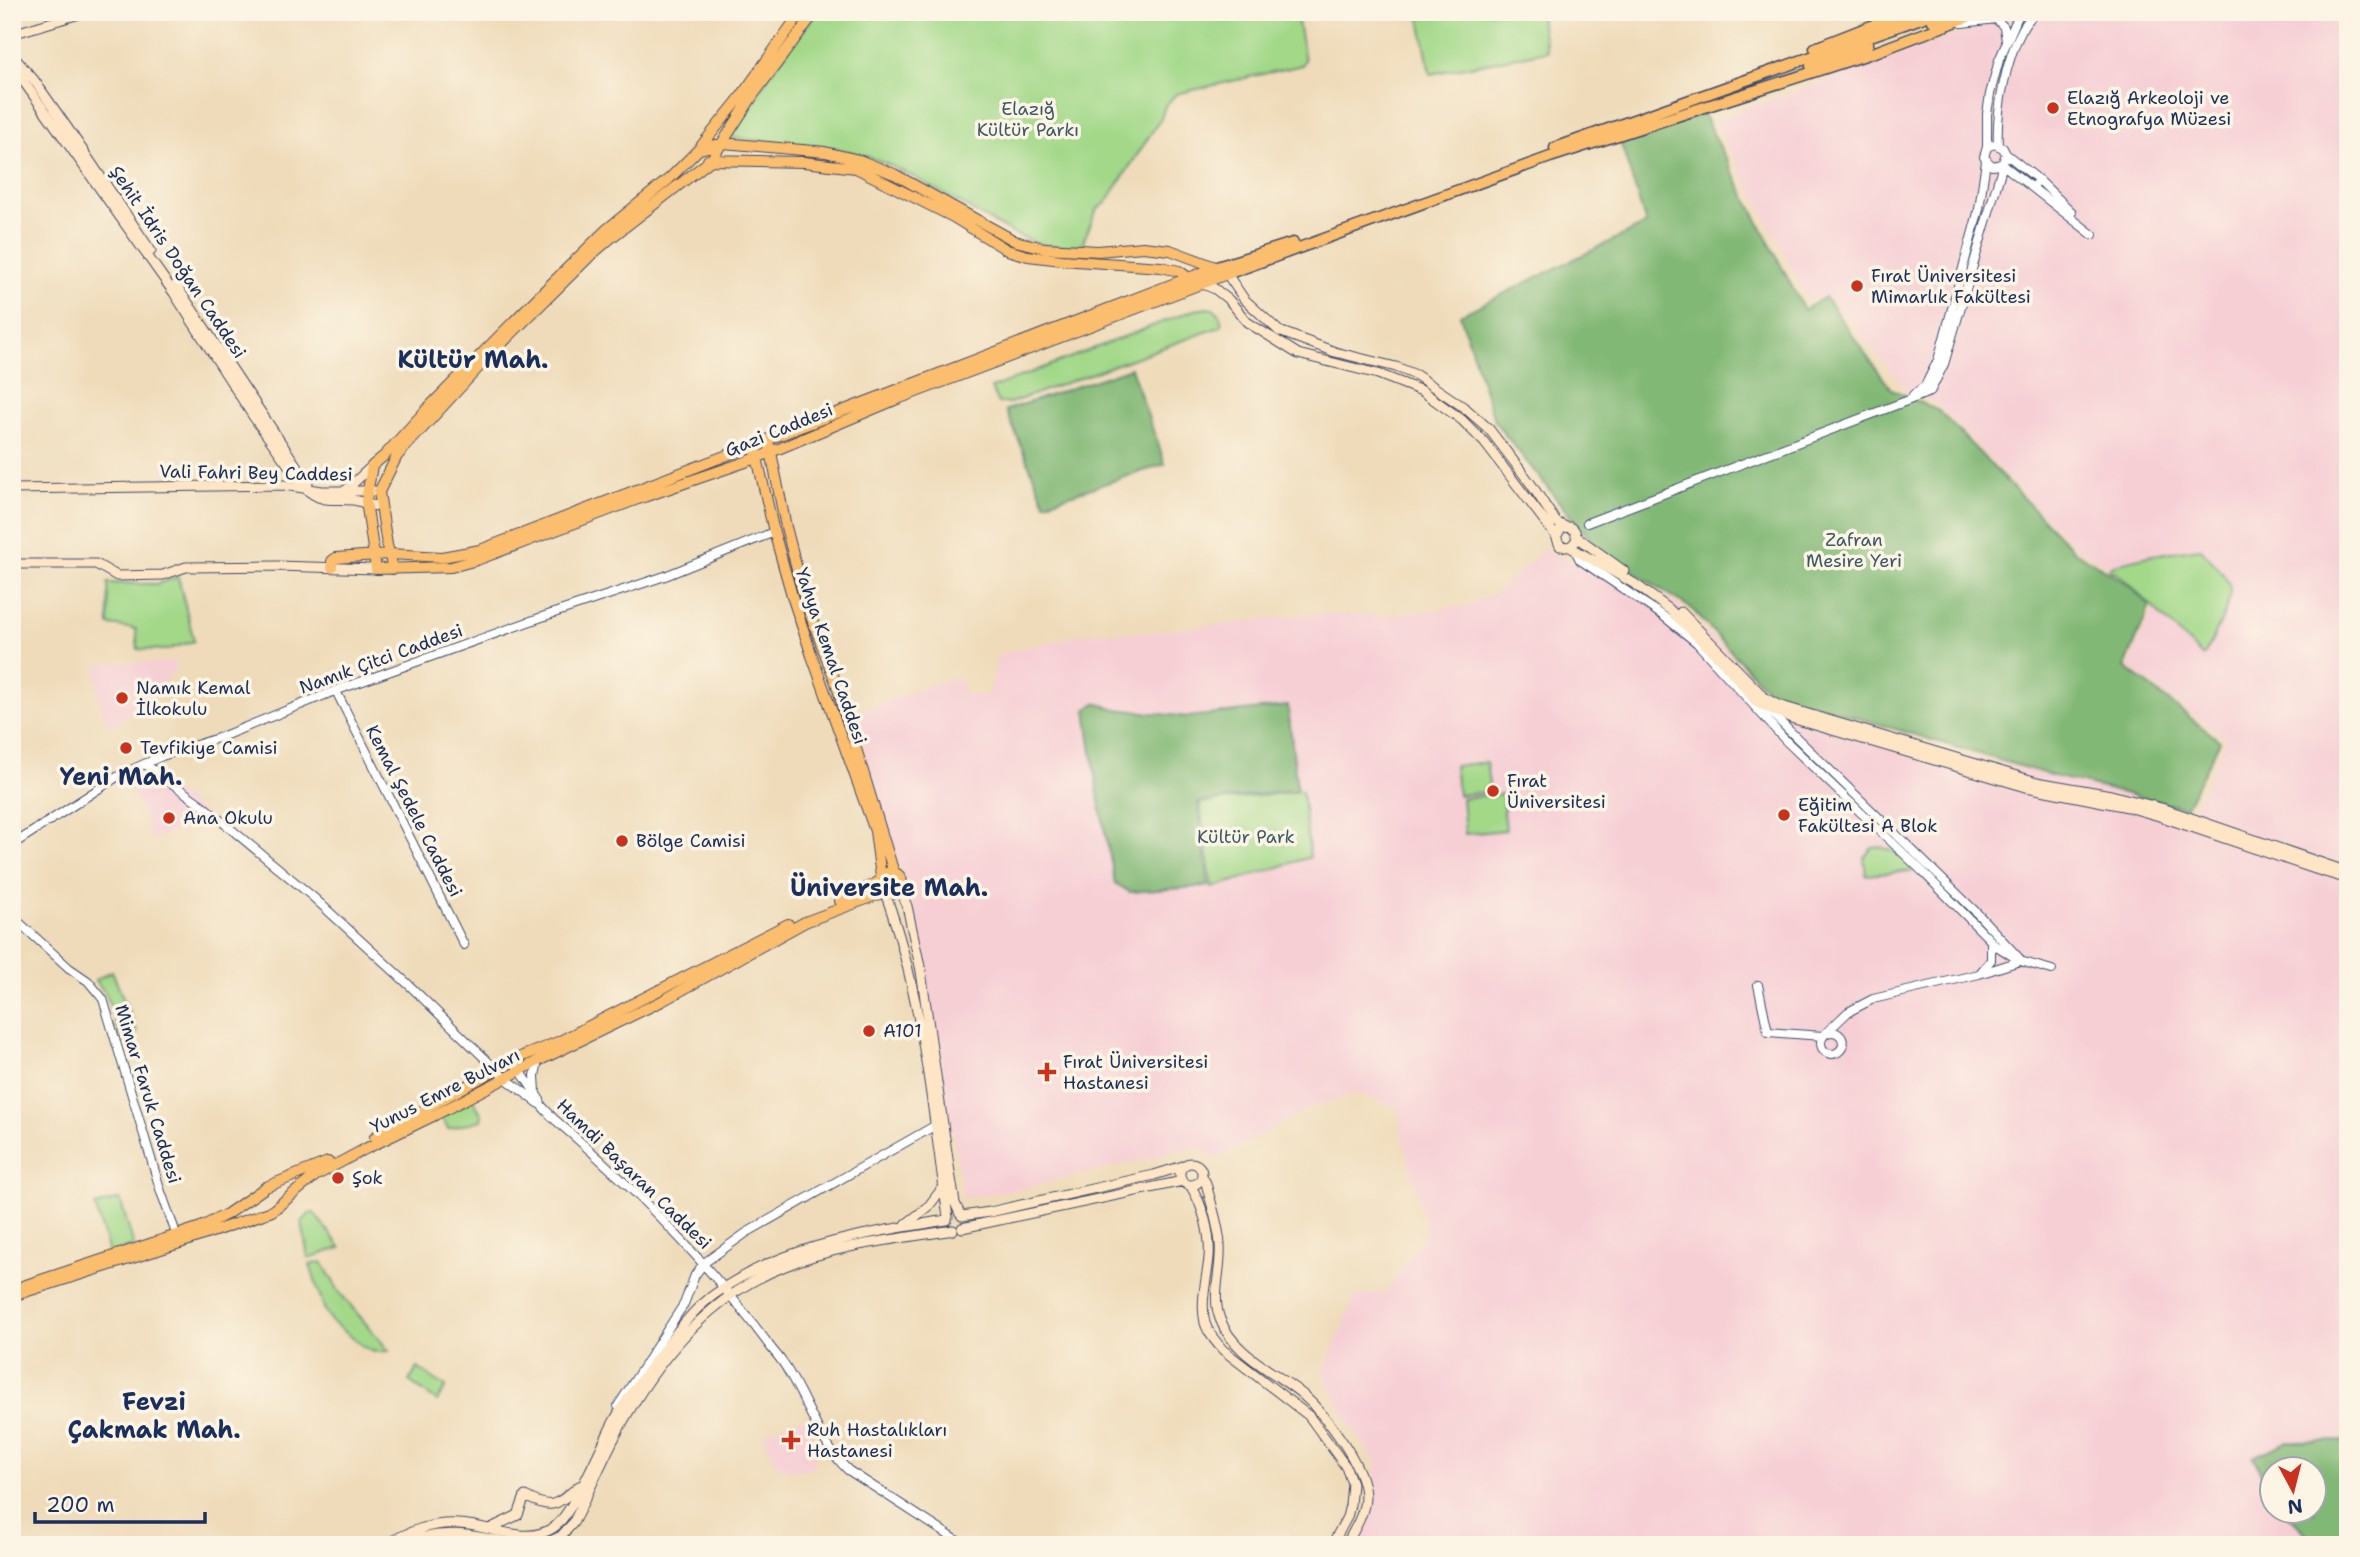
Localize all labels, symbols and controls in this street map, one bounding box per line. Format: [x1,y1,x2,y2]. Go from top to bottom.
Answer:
place label: Elazığ Arkeoloji ve Etnografya Müzesi [2067,86,2231,131]
park label: Elazığ Kültür Parkı [977,97,1079,142]
marker: Elazığ Arkeoloji ve Etnografya Müzesi [2045,100,2061,116]
street label: Şehit İdris Doğan Caddesi [104,161,252,363]
place label: Fırat Üniversitesi Mimarlık Fakültesi [1871,264,2031,309]
marker: Fırat Üniversitesi Mimarlık Fakültesi [1849,278,1865,294]
district label: Kültür Mah. [397,344,549,376]
street label: Gazi Caddesi [722,397,836,463]
street label: Vali Fahri Bey Caddesi [159,459,353,487]
park label: Zafran Mesire Yeri [1806,528,1902,573]
street label: Yahya Kemal Caddesi [789,564,873,748]
street label: Namık Çitci Caddesi [296,618,466,700]
place label: Namık Kemal İlkokulu [136,676,251,721]
marker: Namık Kemal İlkokulu [114,690,130,706]
street label: Kemal Şedele Caddesi [360,721,468,901]
place label: Tevfikiye Camisi [140,736,278,760]
marker: Tevfikiye Camisi [118,740,134,756]
district label: Yeni Mah. [60,761,182,793]
place label: Fırat Üniversitesi [1507,769,1606,814]
marker: Fırat Üniversitesi [1485,783,1501,799]
place label: Eğitim Fakültesi A Blok [1798,793,1938,838]
place label: Ana Okulu [183,806,273,830]
marker: Eğitim Fakültesi A Blok [1776,807,1792,823]
marker: Ana Okulu [161,810,177,826]
park label: Kültür Park [1197,825,1295,849]
place label: Bölge Camisi [636,829,746,853]
marker: Bölge Camisi [614,833,630,849]
district label: Üniversite Mah. [790,872,988,904]
street label: Mimar Faruk Caddesi [109,1002,187,1186]
place label: A101 [883,1019,922,1043]
marker: A101 [861,1023,877,1039]
street label: Yunus Emre Bulvarı [366,1043,524,1139]
place label: Fırat Üniversitesi Hastanesi [1063,1050,1208,1095]
marker: Fırat Üniversitesi Hastanesi [1037,1062,1057,1082]
street label: Hamdi Başaran Caddesi [551,1093,717,1255]
place label: Şok [352,1166,383,1190]
marker: Şok [330,1170,346,1186]
district label: Fevzi Çakmak Mah. [67,1386,241,1446]
place label: Ruh Hastalıkları Hastanesi [807,1418,947,1463]
marker: Ruh Hastalıkları Hastanesi [781,1430,801,1450]
north arrow [2258,1456,2328,1526]
scale bar [35,1480,205,1524]
text: 200 m [46,1491,115,1519]
text: N [2286,1493,2304,1520]

